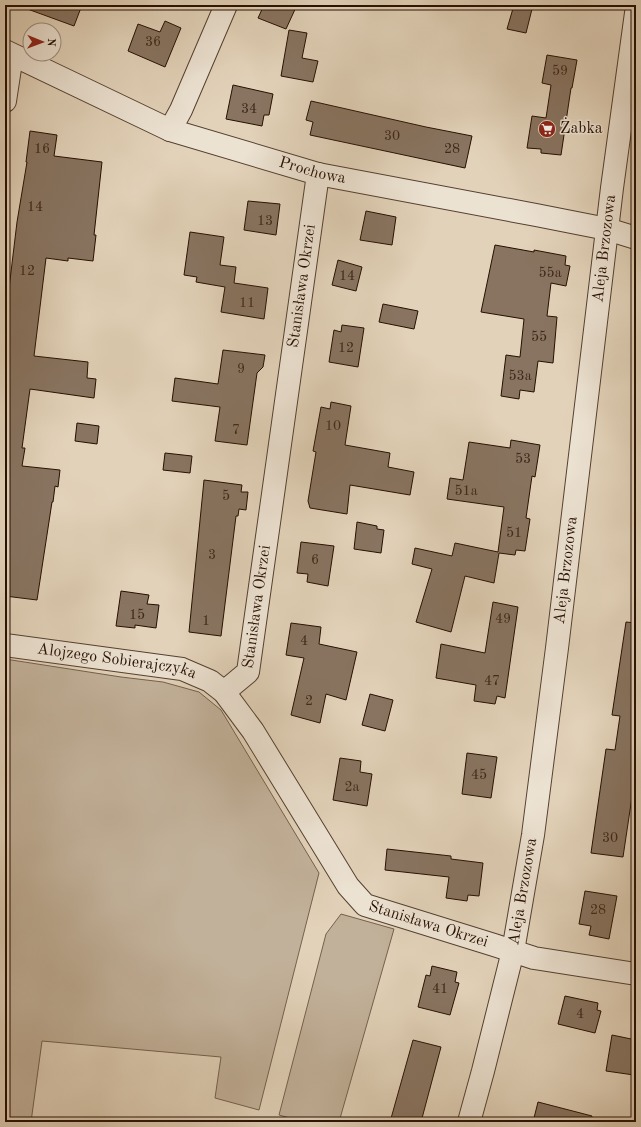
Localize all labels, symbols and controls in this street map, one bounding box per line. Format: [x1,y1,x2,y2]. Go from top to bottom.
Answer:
north arrow [22,22,62,62]
house number: 36 [145,35,161,49]
text: N [45,38,56,47]
house number: 59 [552,64,568,78]
house number: 34 [241,102,257,116]
place label: Żabka [560,117,603,137]
supermarket icon: Żabka [537,119,557,139]
house number: 30 [384,129,400,143]
house number: 16 [34,142,50,156]
house number: 28 [444,142,460,156]
street label: Prochowa [277,155,347,187]
street label: Aleja Brzozowa [590,194,619,304]
house number: 14 [27,200,43,214]
house number: 13 [257,214,273,228]
street label: Stanisława Okrzei [286,223,319,349]
house number: 12 [19,264,35,278]
house number: 55a [538,266,562,280]
house number: 14 [339,269,355,283]
house number: 11 [239,296,255,310]
house number: 55 [531,330,547,344]
house number: 12 [338,341,354,355]
house number: 9 [237,362,245,376]
house number: 53a [508,369,532,383]
house number: 10 [325,419,341,433]
house number: 7 [232,423,240,437]
house number: 53 [515,452,531,466]
house number: 51a [454,484,478,498]
house number: 5 [222,489,230,503]
street label: Aleja Brzozowa [552,515,581,625]
house number: 51 [506,526,522,540]
street label: Stanisława Okrzei [241,544,274,670]
house number: 3 [208,548,216,562]
house number: 6 [311,553,319,567]
house number: 15 [129,608,145,622]
house number: 49 [495,612,511,626]
house number: 1 [202,614,210,628]
house number: 4 [300,634,308,648]
street label: Alojzego Sobierajczyka [36,641,199,682]
house number: 47 [484,674,500,688]
house number: 2 [305,694,313,708]
house number: 45 [471,768,487,782]
house number: 2a [344,780,360,794]
house number: 30 [602,831,618,845]
street label: Aleja Brzozowa [506,836,540,946]
street label: Stanisława Okrzei [366,899,490,951]
house number: 28 [590,903,606,917]
house number: 41 [432,982,448,996]
house number: 4 [576,1007,584,1021]

